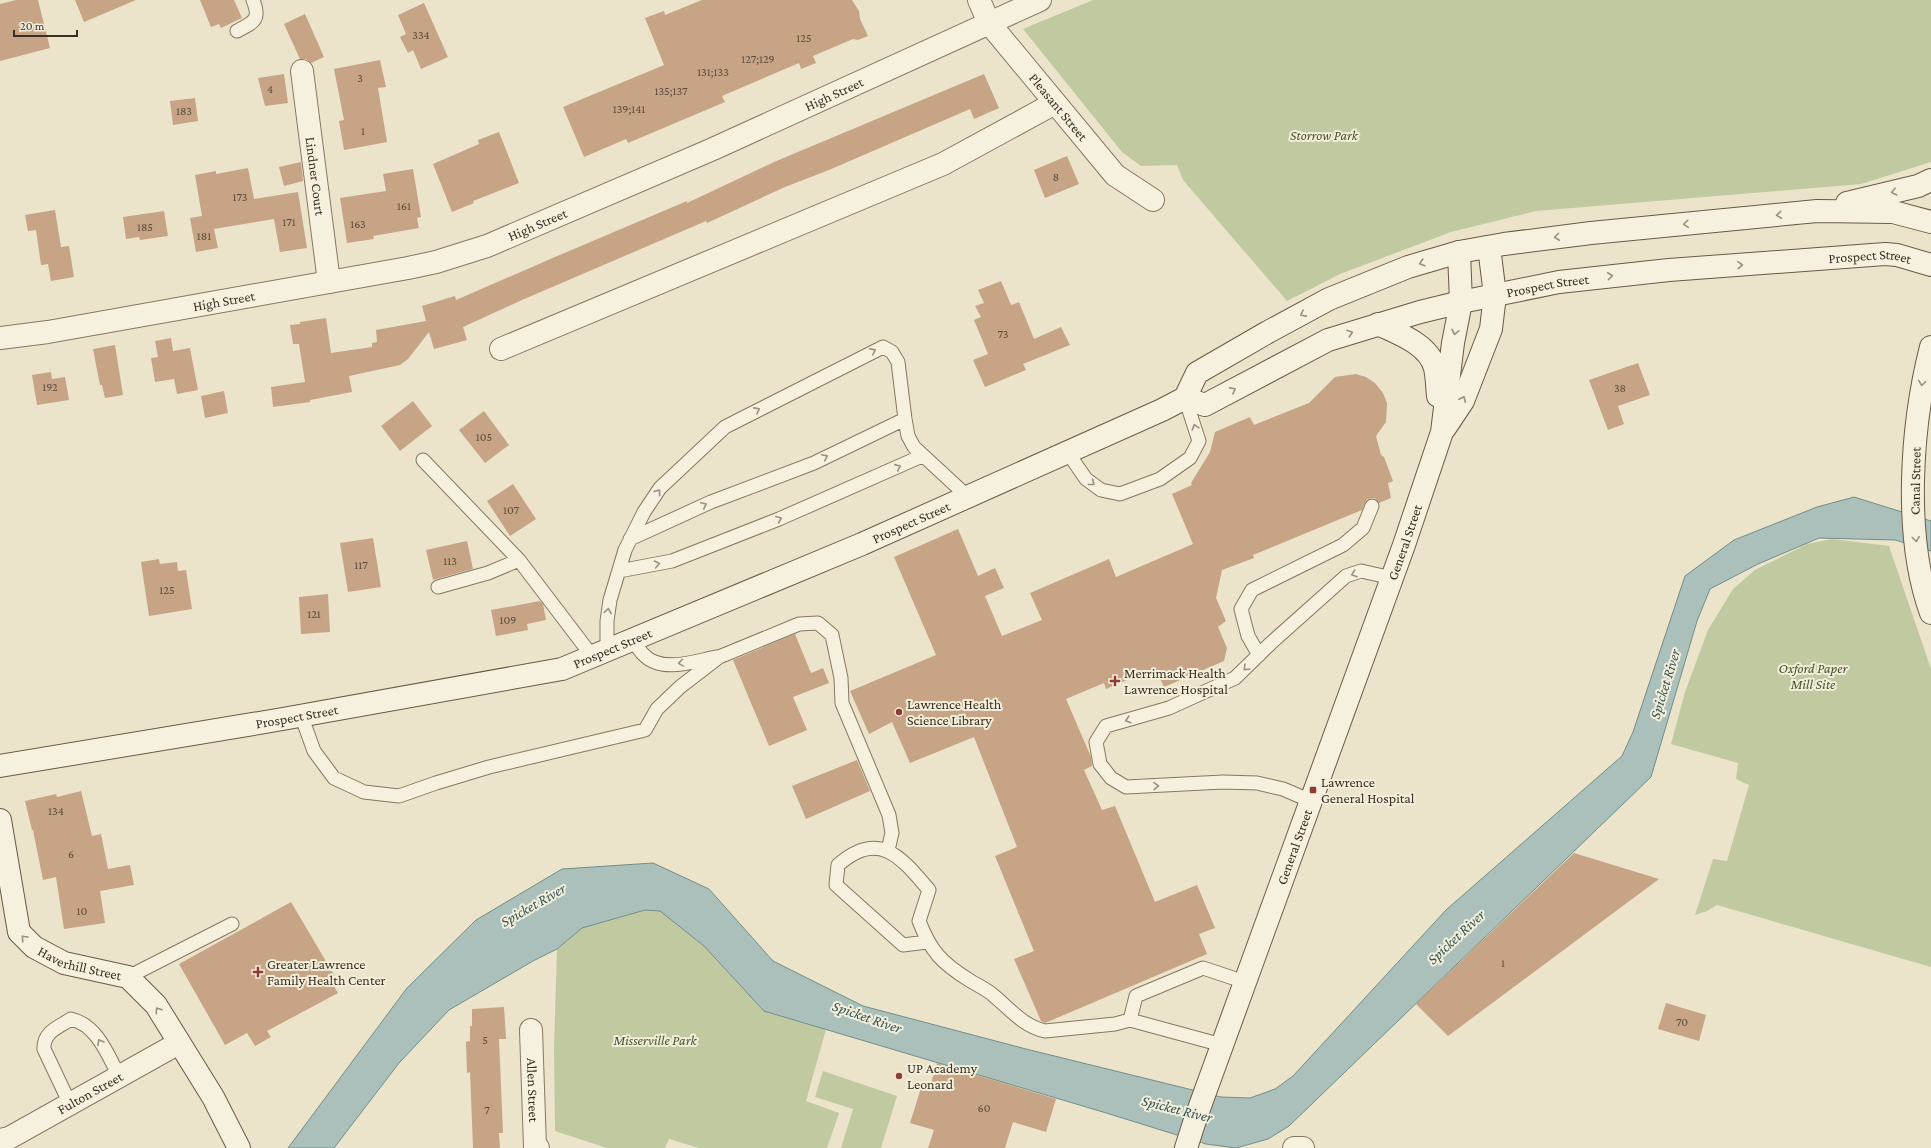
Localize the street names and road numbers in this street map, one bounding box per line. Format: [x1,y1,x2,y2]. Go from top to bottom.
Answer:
street label: Pleasant Street [1026,70,1091,144]
street label: High Street [802,73,866,114]
street label: Lindner Court [302,136,328,217]
street label: High Street [506,205,570,244]
street label: Prospect Street [1828,246,1914,267]
street label: Prospect Street [1505,271,1590,301]
street label: High Street [192,287,256,314]
street label: Canal Street [1906,447,1924,515]
street label: Prospect Street [870,498,953,546]
street label: General Street [1384,502,1425,582]
street label: Prospect Street [571,624,654,671]
street label: Prospect Street [254,701,340,731]
street label: General Street [1273,807,1315,887]
street label: Haverhill Street [35,943,123,983]
street label: Allen Street [524,1057,542,1123]
street label: Fulton Street [55,1068,126,1117]

